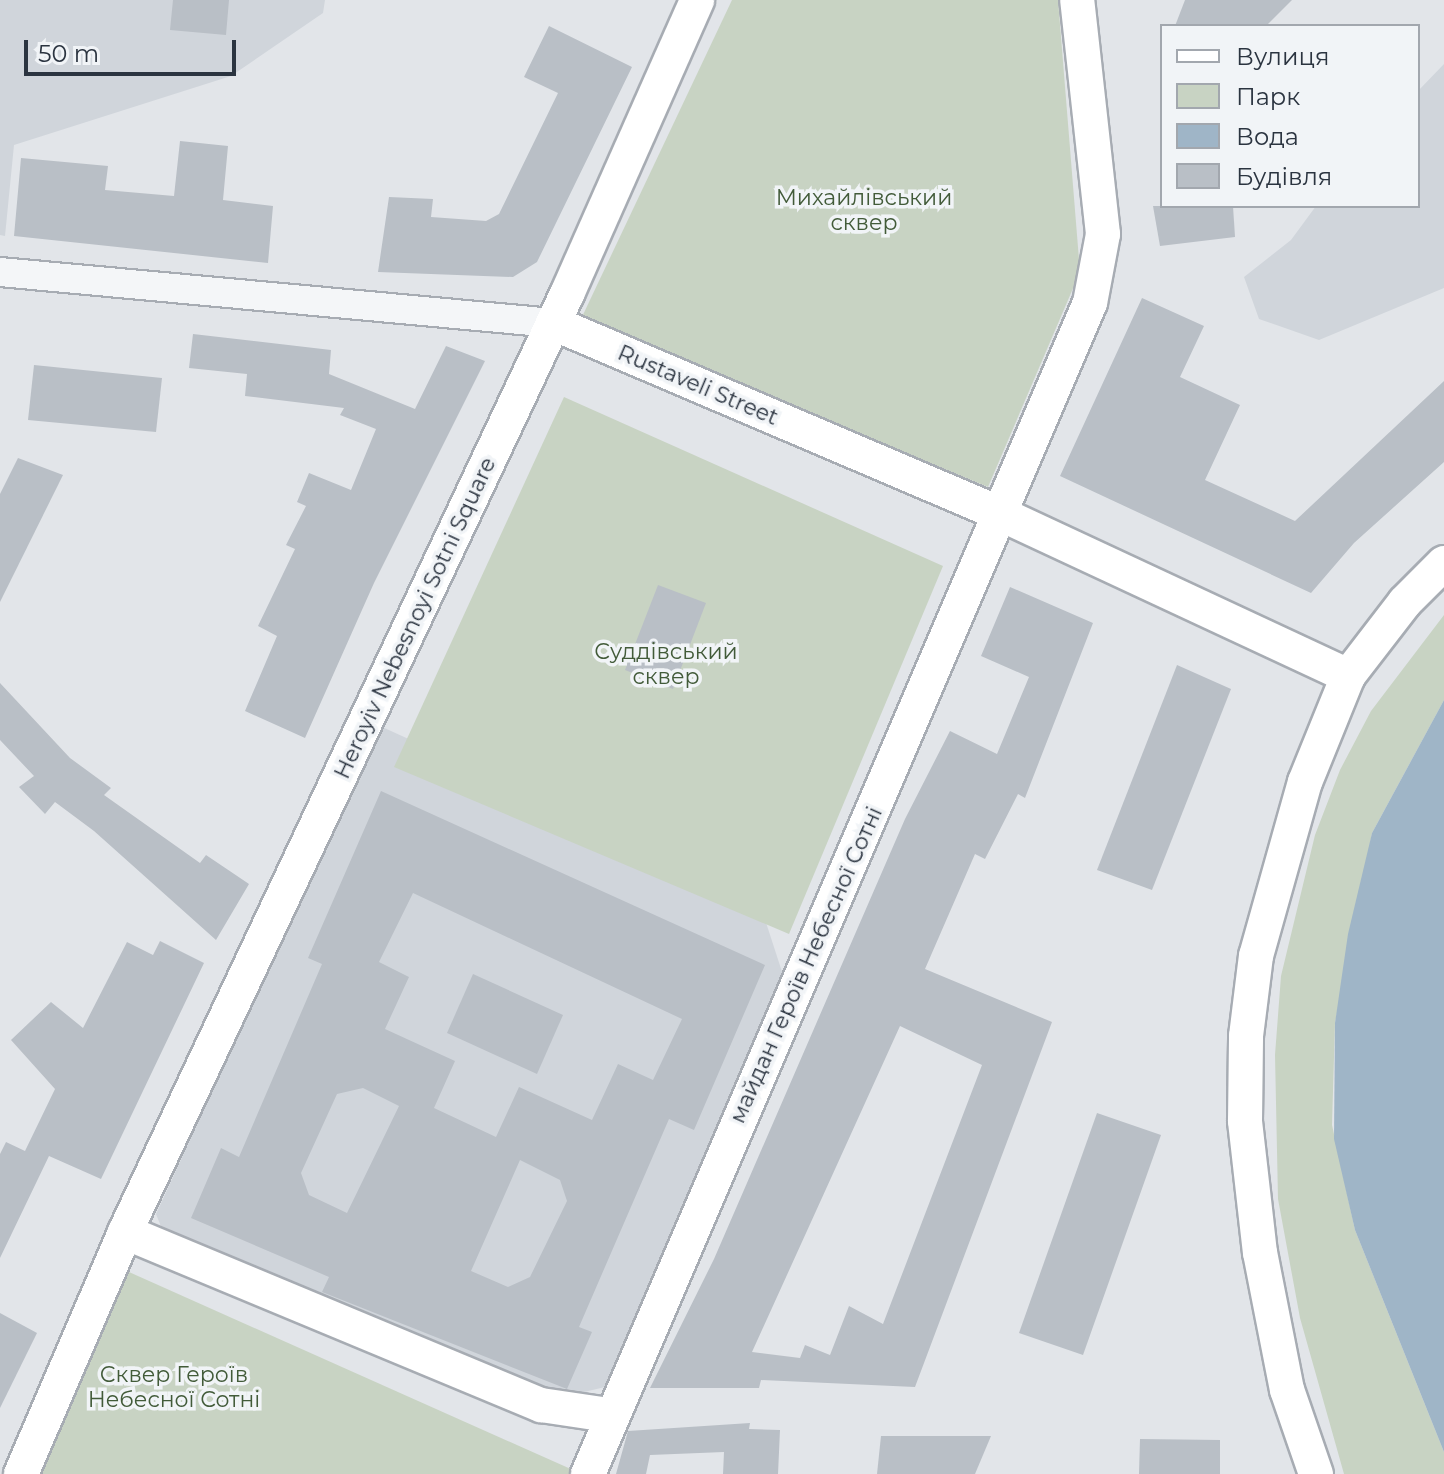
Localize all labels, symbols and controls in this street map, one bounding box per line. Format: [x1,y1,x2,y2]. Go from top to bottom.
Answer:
scale bar [28,24,240,74]
legend [1160,24,1420,208]
text: 50 m [38,39,99,68]
text: Вулиця [1236,42,1329,71]
text: Парк [1236,82,1300,111]
text: Вода [1236,122,1299,151]
text: Будівля [1236,162,1332,191]
park label: Михайлівський сквер [776,184,952,236]
street label: Rustaveli Street [614,339,782,431]
street label: Heroyiv Nebesnoyi Sotni Square [329,453,501,783]
park label: Суддівський сквер [594,638,738,690]
street label: майдан Героїв Небесної Сотні [724,803,888,1127]
park label: Сквер Героїв Небесної Сотні [88,1361,260,1412]

